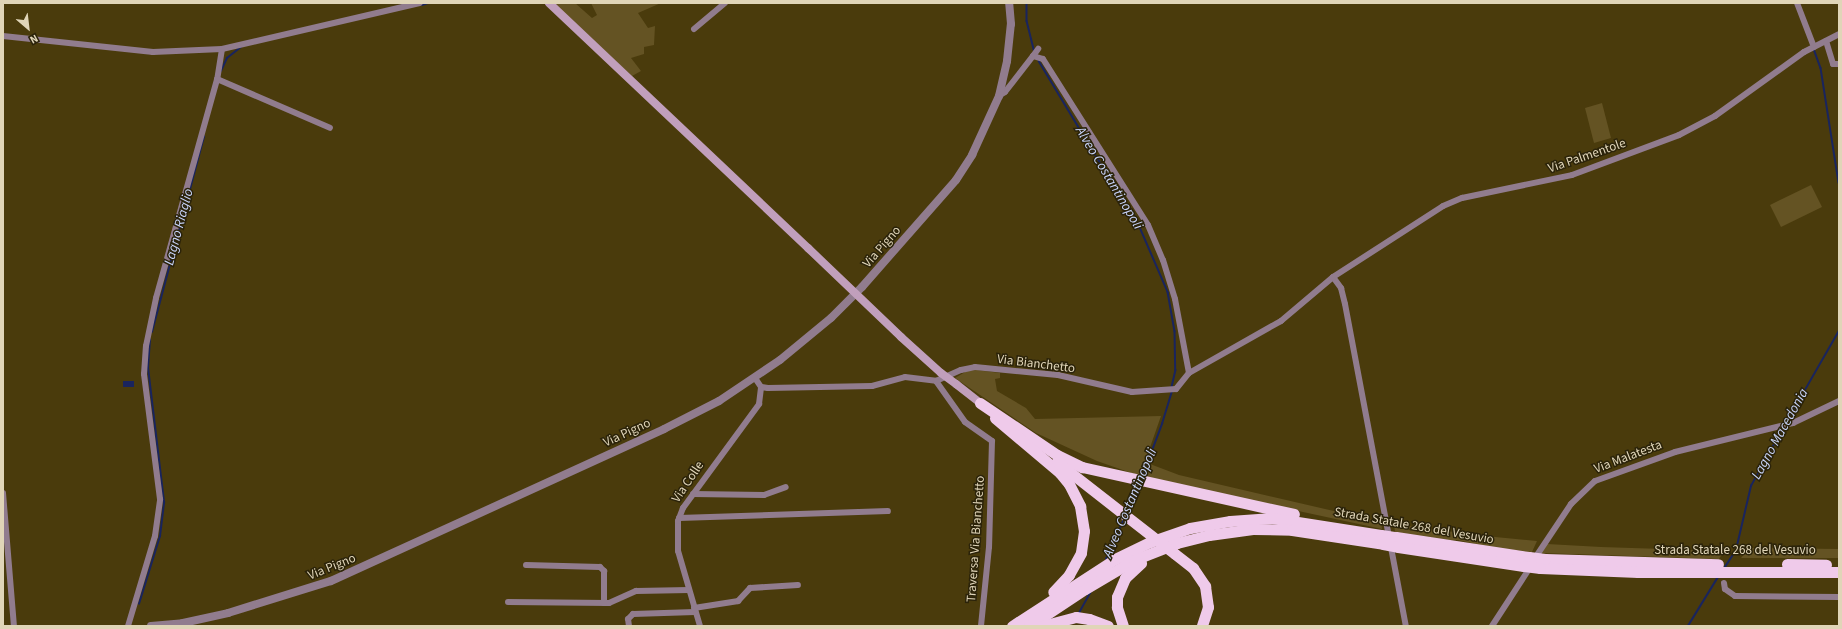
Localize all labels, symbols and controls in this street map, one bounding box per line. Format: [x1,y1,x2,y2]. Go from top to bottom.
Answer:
north arrow [8,8,48,48]
text: N [27,31,41,47]
water label: Alveo Costantinopoli [1072,123,1146,233]
street label: Via Palmentole [1546,135,1628,177]
water label: Lagno Riaglio [161,187,197,267]
street label: Via Pigno [860,223,904,271]
street label: Via Bianchetto [996,351,1076,377]
water label: Lagno Macedonia [1748,386,1812,482]
street label: Via Pigno [601,415,653,451]
street label: Via Malatesta [1592,437,1664,477]
water label: Alveo Costantinopoli [1099,446,1161,560]
street label: Via Colle [669,458,707,506]
street label: Traversa Via Bianchetto [964,475,988,603]
street label: Strada Statale 268 del Vesuvio [1333,504,1495,548]
street label: Strada Statale 268 del Vesuvio [1654,542,1816,558]
street label: Via Pigno [306,550,358,584]

